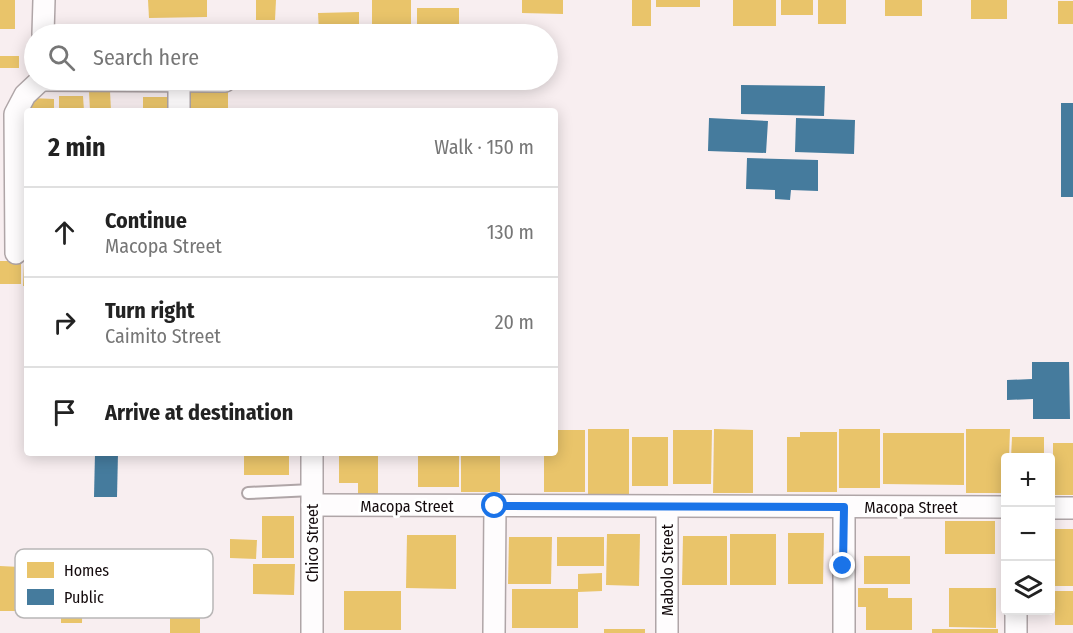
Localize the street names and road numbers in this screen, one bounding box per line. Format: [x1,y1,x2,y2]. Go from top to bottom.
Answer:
street label: Macopa Street [360,497,455,516]
street label: Macopa Street [864,498,959,517]
street label: Chico Street [303,503,322,582]
street label: Mabolo Street [658,523,677,616]

